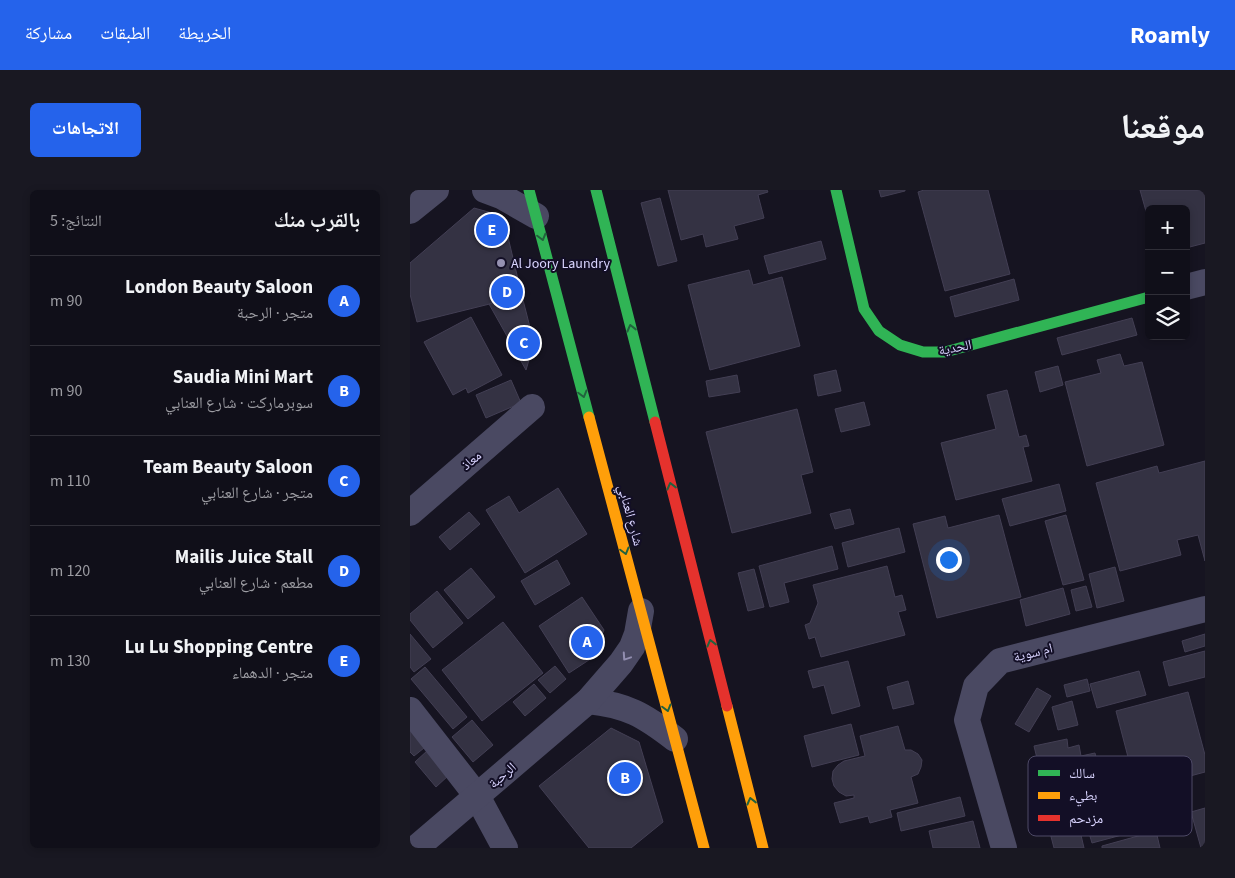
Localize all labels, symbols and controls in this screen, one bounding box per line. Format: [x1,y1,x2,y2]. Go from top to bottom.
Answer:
text: Roamly [1130,18,1210,53]
text: مشاركة [25,21,72,46]
text: الطبقات [100,21,150,46]
text: الخريطة [178,21,231,46]
text: موقعنا [1120,102,1205,152]
button: الاتجاهات [30,103,141,157]
text: بالقرب منك [274,205,360,235]
map controls [1145,205,1190,340]
button: + [1145,205,1190,250]
text: النتائج: 5 [50,210,102,232]
pin: E [476,211,508,249]
one-way arrow [536,233,547,242]
button: − [1145,250,1190,295]
place label: Al Joory Laundry [511,254,611,274]
marker: Al Joory Laundry [495,257,507,269]
pin: D [491,273,523,311]
text: London Beauty Saloon [125,274,313,301]
text: 90 m [50,290,82,312]
text: A [339,290,349,312]
button: layers [1145,295,1190,340]
text: متجر · الرحبة [237,302,313,324]
pin: C [508,324,540,362]
one-way arrow [626,324,637,333]
street label: الحدية [937,335,973,361]
text: Saudia Mini Mart [173,364,313,391]
text: 90 m [50,380,82,402]
text: B [339,380,349,402]
one-way arrow [578,390,588,398]
text: سوبرماركت · شارع العنابي [165,392,313,414]
street label: معاذ [457,446,486,475]
text: Team Beauty Saloon [143,454,313,481]
text: 110 m [50,470,90,492]
text: C [339,470,349,492]
one-way arrow [666,481,677,490]
text: متجر · شارع العنابي [201,482,313,504]
street label: شارع العنابي [612,482,648,548]
text: Mailis Juice Stall [175,544,313,571]
one-way arrow [619,547,630,556]
your location [936,547,962,573]
text: 120 m [50,560,90,582]
text: D [339,560,349,582]
text: مطعم · شارع العنابي [199,572,313,594]
pin: A [571,623,603,661]
text: Lu Lu Shopping Centre [124,634,313,661]
street label: ام سوية [1011,638,1055,667]
one-way arrow [706,639,717,648]
text: 130 m [50,650,90,672]
text: E [340,650,348,672]
one-way arrow [622,651,632,660]
text: متجر · الدهماء [232,662,313,684]
one-way arrow [661,704,672,713]
legend [1028,756,1192,836]
street label: الرحبة [484,758,521,794]
pin: B [609,759,641,797]
text: سالك [1069,764,1095,784]
text: بطيء [1069,786,1098,807]
one-way arrow [747,797,757,805]
text: مزدحم [1069,809,1103,829]

